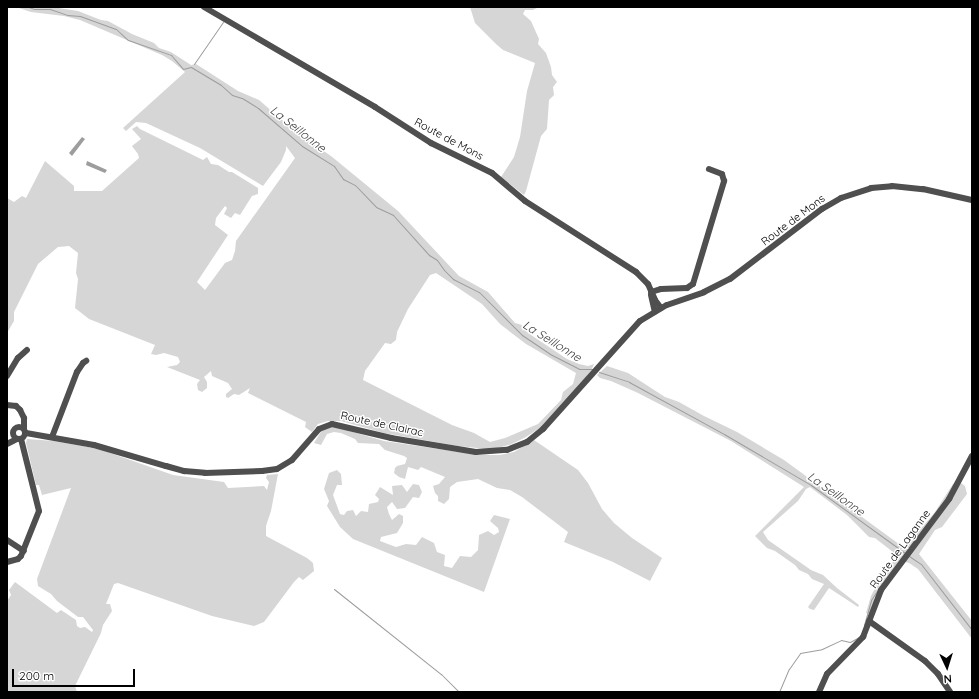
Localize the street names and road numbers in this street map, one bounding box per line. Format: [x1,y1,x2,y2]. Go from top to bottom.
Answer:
street label: Route de Mons [412,115,486,163]
street label: Route de Mons [759,192,827,248]
street label: Route de Clairac [339,409,425,439]
street label: Route de Laganne [867,507,933,591]

